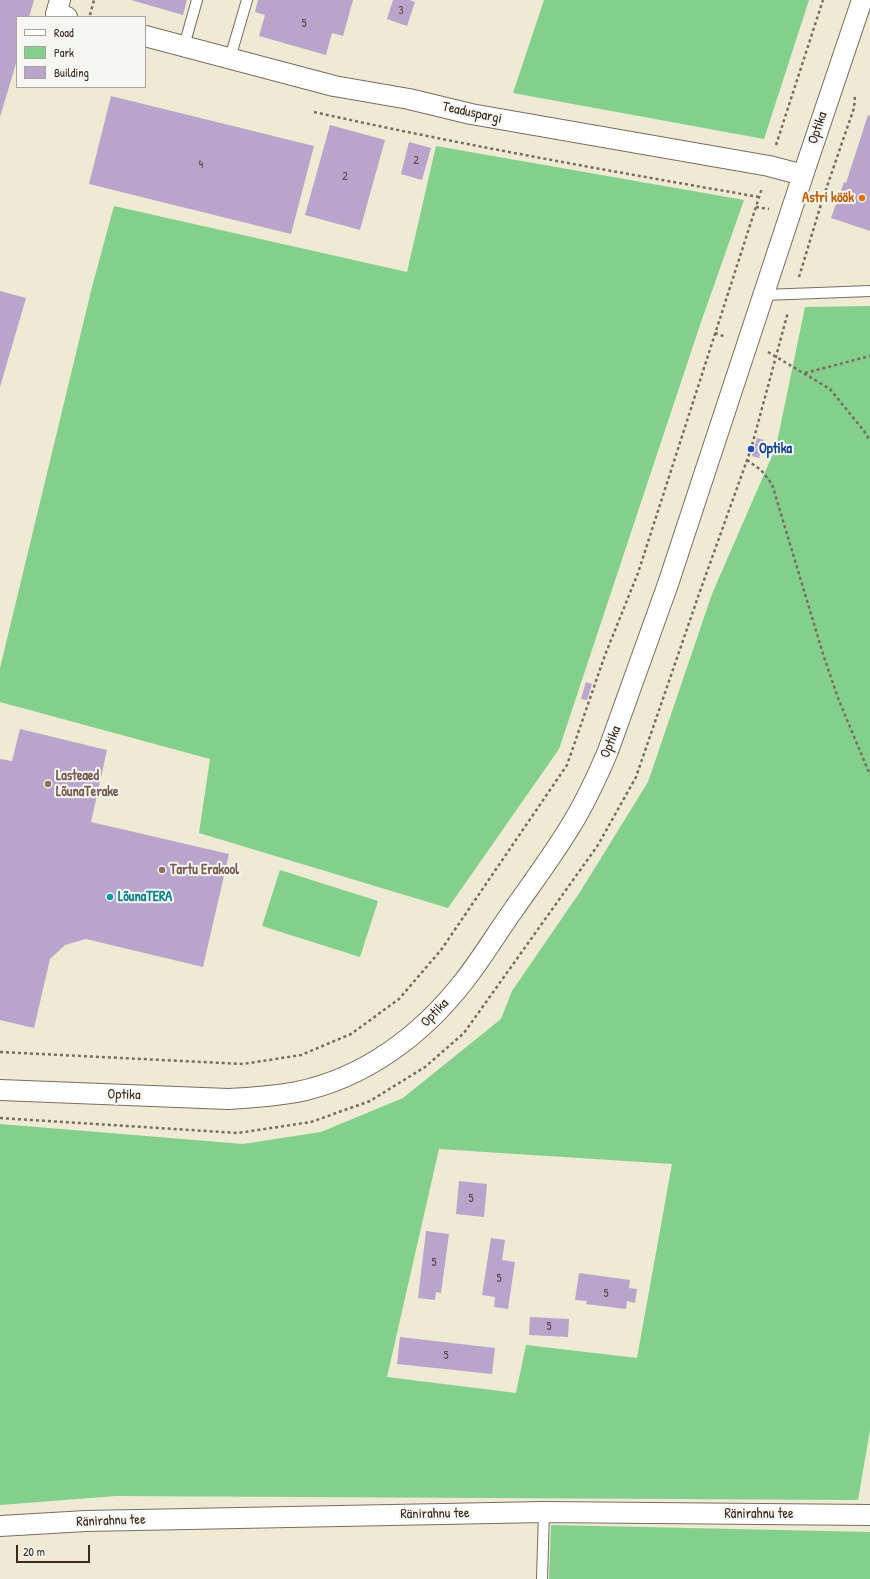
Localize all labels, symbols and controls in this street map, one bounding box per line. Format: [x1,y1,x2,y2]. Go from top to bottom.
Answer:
house number: 3 [398,4,404,18]
legend [16,16,146,88]
house number: 5 [301,17,307,31]
text: Road [54,24,74,41]
text: Park [54,44,74,61]
text: Building [54,64,89,81]
street label: Teaduspargi [441,99,503,127]
street label: Optika [805,110,831,146]
house number: 2 [413,154,419,168]
house number: 4 [199,158,203,172]
house number: 2 [342,170,348,184]
place label: Astri köök [802,190,854,206]
marker: Astri köök [857,193,867,203]
place label: Optika [759,441,792,457]
marker: Optika [746,444,756,454]
street label: Optika [597,724,625,760]
place label: Lasteaed LõunaTerake [56,768,119,800]
marker: Lasteaed LõunaTerake [43,779,53,789]
place label: Tartu Erakool [170,862,239,878]
marker: Tartu Erakool [157,865,167,875]
place label: LõunaTERA [118,889,172,905]
marker: LõunaTERA [105,892,115,902]
street label: Optika [417,995,453,1031]
street label: Optika [107,1086,141,1104]
house number: 5 [468,1192,474,1206]
house number: 5 [431,1256,437,1270]
house number: 5 [496,1272,502,1286]
house number: 5 [603,1287,609,1301]
house number: 5 [546,1320,552,1334]
house number: 5 [443,1349,449,1363]
street label: Ränirahnu tee [400,1505,470,1523]
street label: Ränirahnu tee [724,1506,794,1522]
street label: Ränirahnu tee [76,1511,146,1531]
scale bar [18,1537,92,1563]
text: 20 m [23,1543,45,1560]

